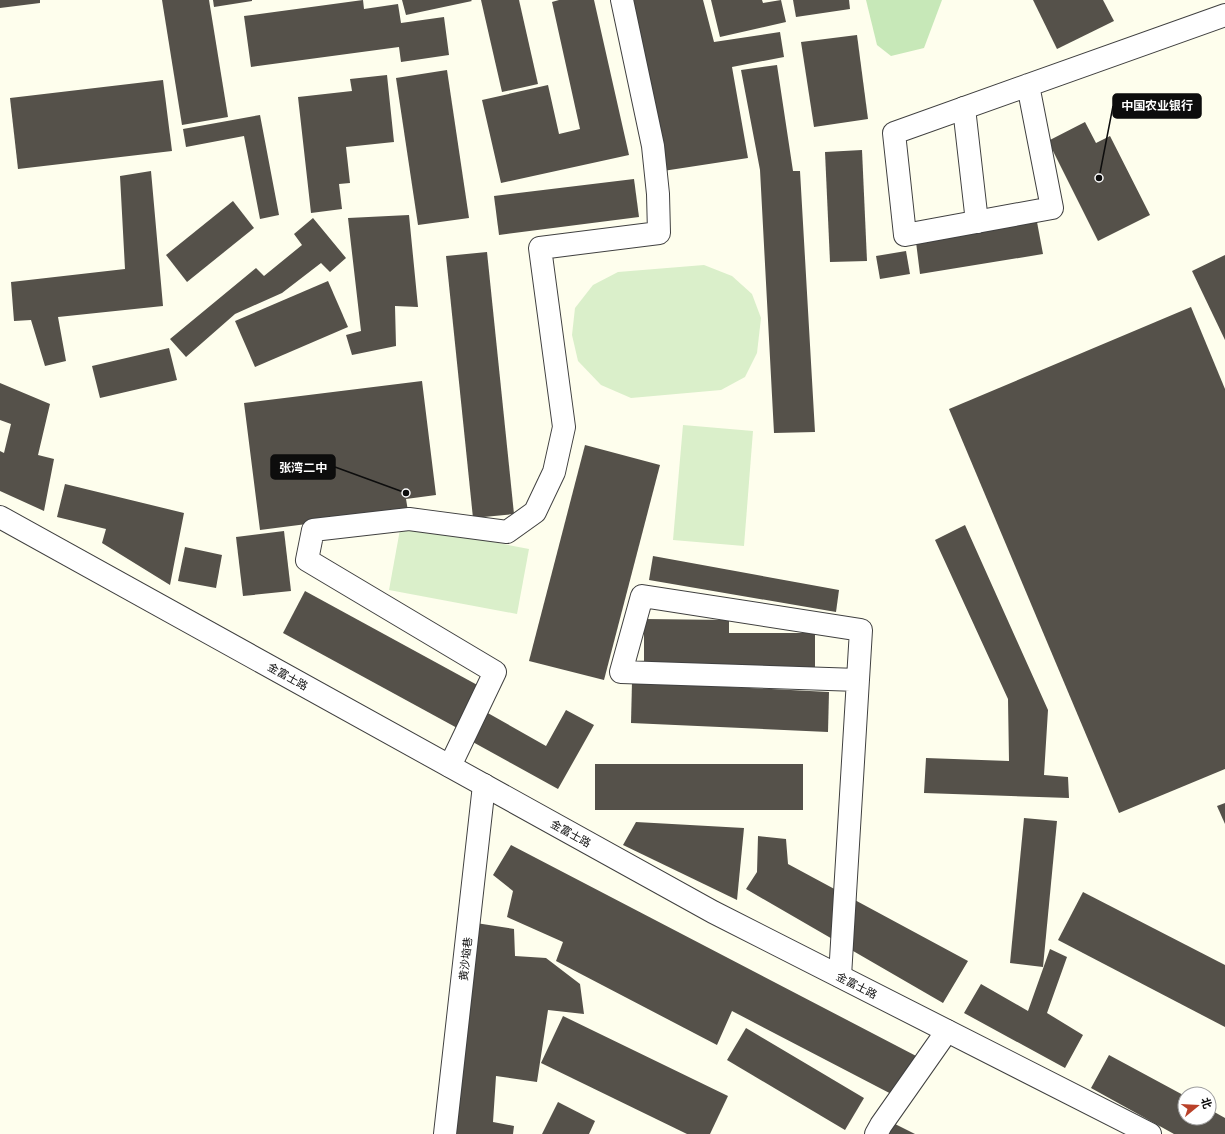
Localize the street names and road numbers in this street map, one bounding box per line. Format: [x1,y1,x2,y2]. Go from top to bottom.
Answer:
street label: 金富士路 [265,659,311,693]
street label: 金富士路 [548,816,594,850]
street label: 黄沙垴巷 [455,936,475,982]
street label: 金富士路 [834,968,880,1002]

